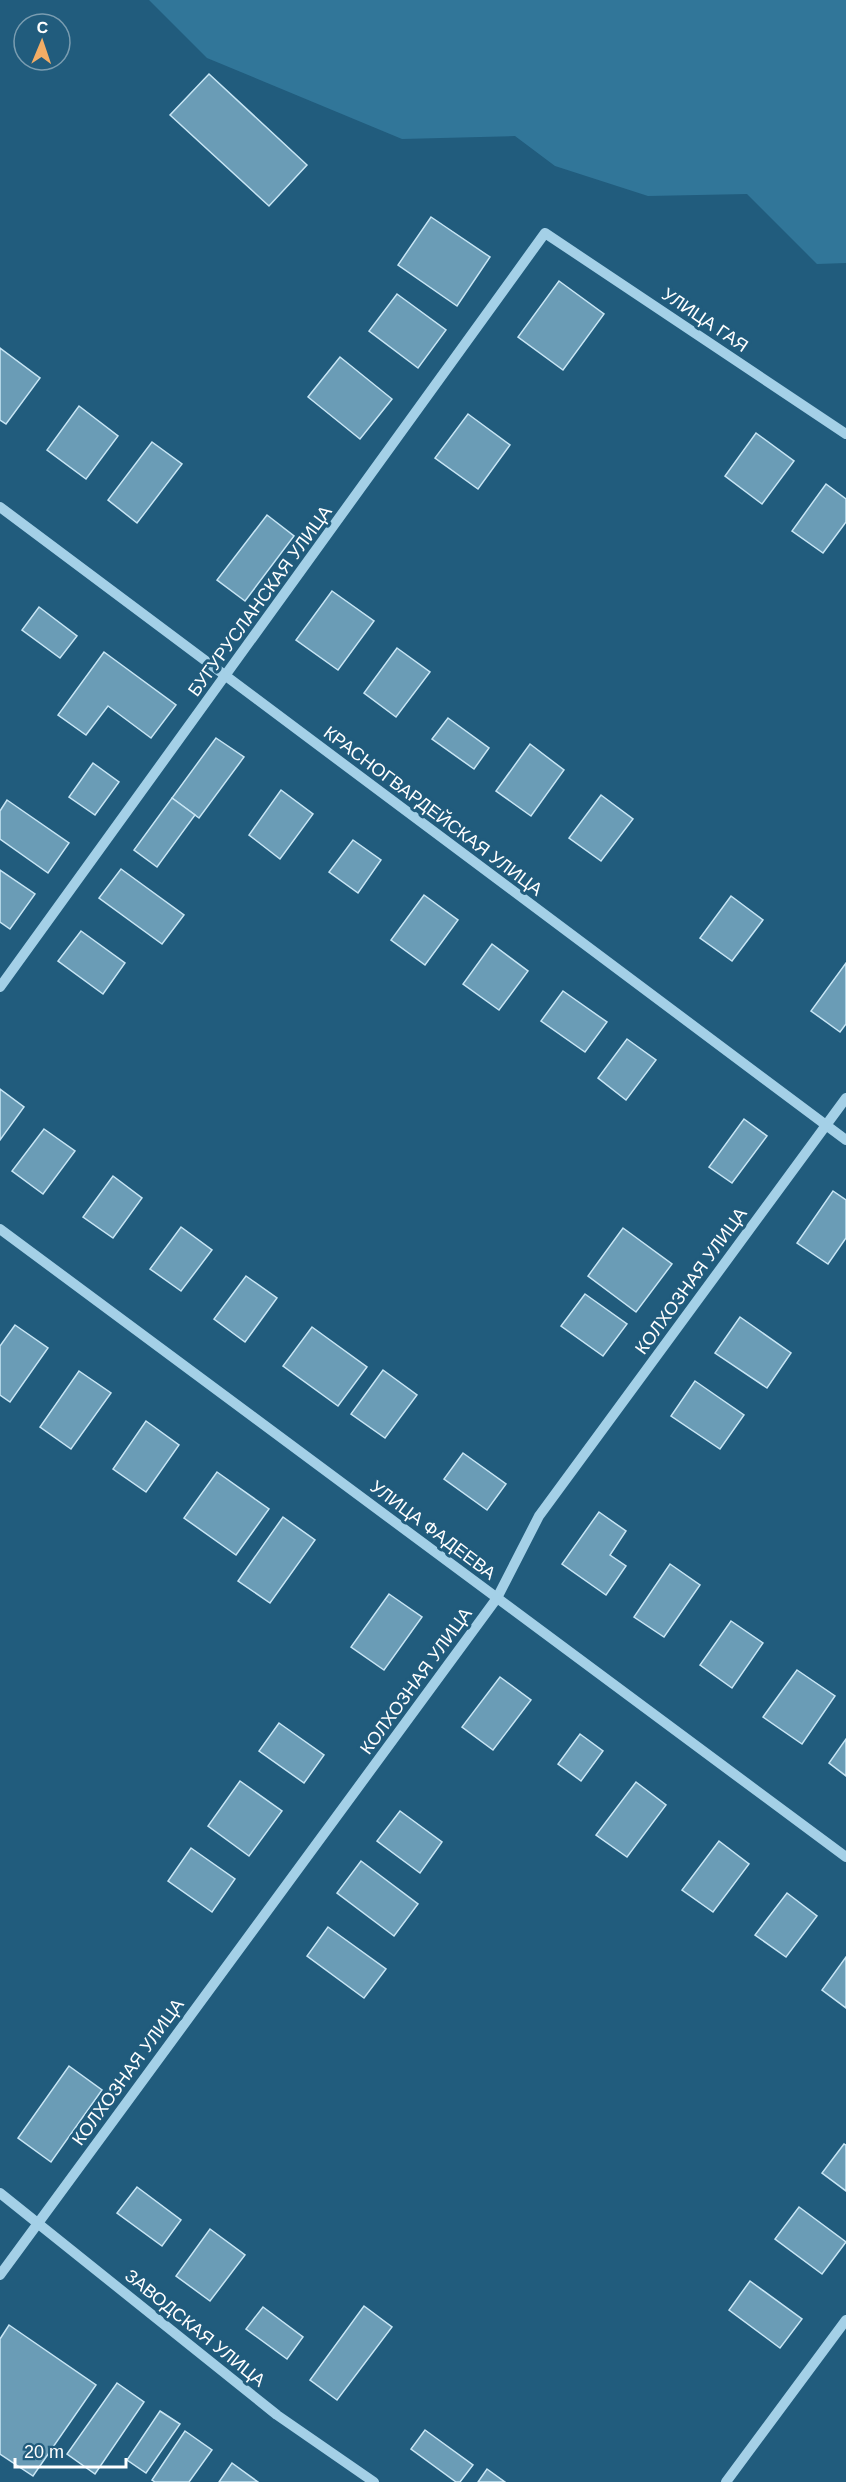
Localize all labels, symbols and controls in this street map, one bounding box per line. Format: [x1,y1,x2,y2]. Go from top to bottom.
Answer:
north arrow [12,12,72,72]
text: С [36,19,49,36]
street label: УЛИЦА ГАЯ [658,284,752,356]
street label: БУГУРУСЛАНСКАЯ УЛИЦА [184,502,336,700]
street label: КРАСНОГВАРДЕЙСКАЯ УЛИЦА [320,721,547,900]
street label: КОЛХОЗНАЯ УЛИЦА [631,1204,751,1358]
street label: УЛИЦА ФАДЕЕВА [367,1476,499,1584]
street label: КОЛХОЗНАЯ УЛИЦА [356,1604,476,1758]
street label: КОЛХОЗНАЯ УЛИЦА [68,1995,188,2149]
street label: ЗАВОДСКАЯ УЛИЦА [121,2265,269,2391]
scale bar [15,2431,126,2469]
text: 20 m [24,2442,64,2462]

